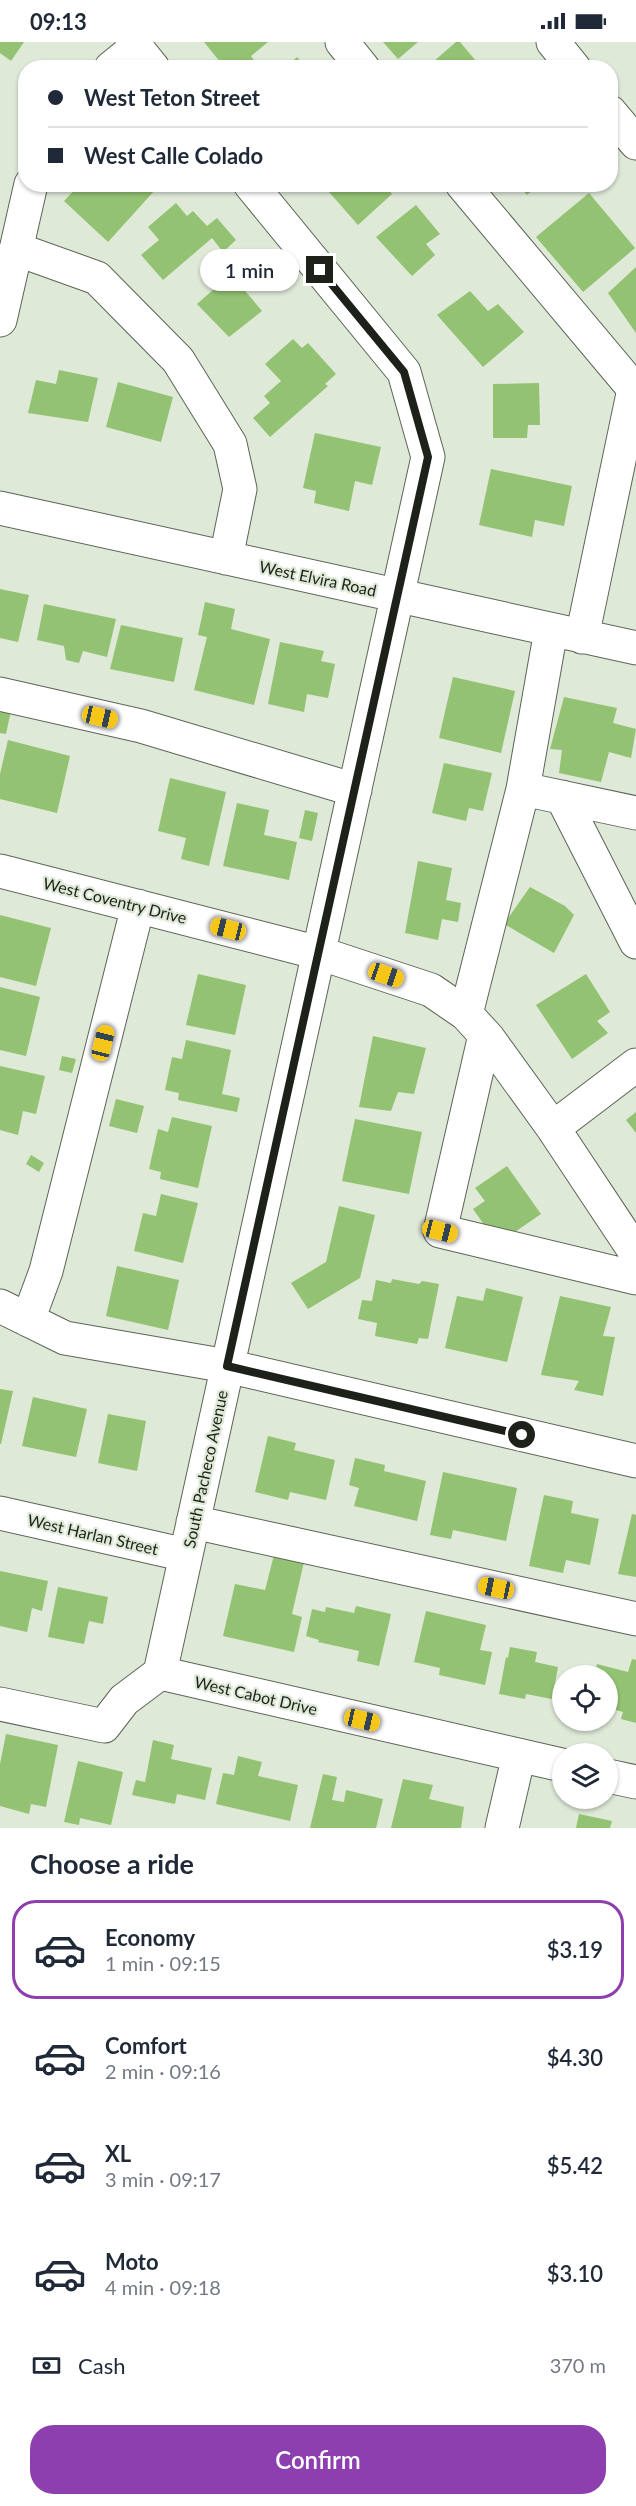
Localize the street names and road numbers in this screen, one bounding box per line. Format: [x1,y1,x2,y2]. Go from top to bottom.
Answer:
street label: West Elvira Road [258,556,378,600]
street label: West Coventry Drive [41,873,189,927]
street label: South Pacheco Avenue [179,1388,231,1550]
street label: West Harlan Street [26,1510,160,1558]
street label: West Cabot Drive [193,1672,319,1718]

